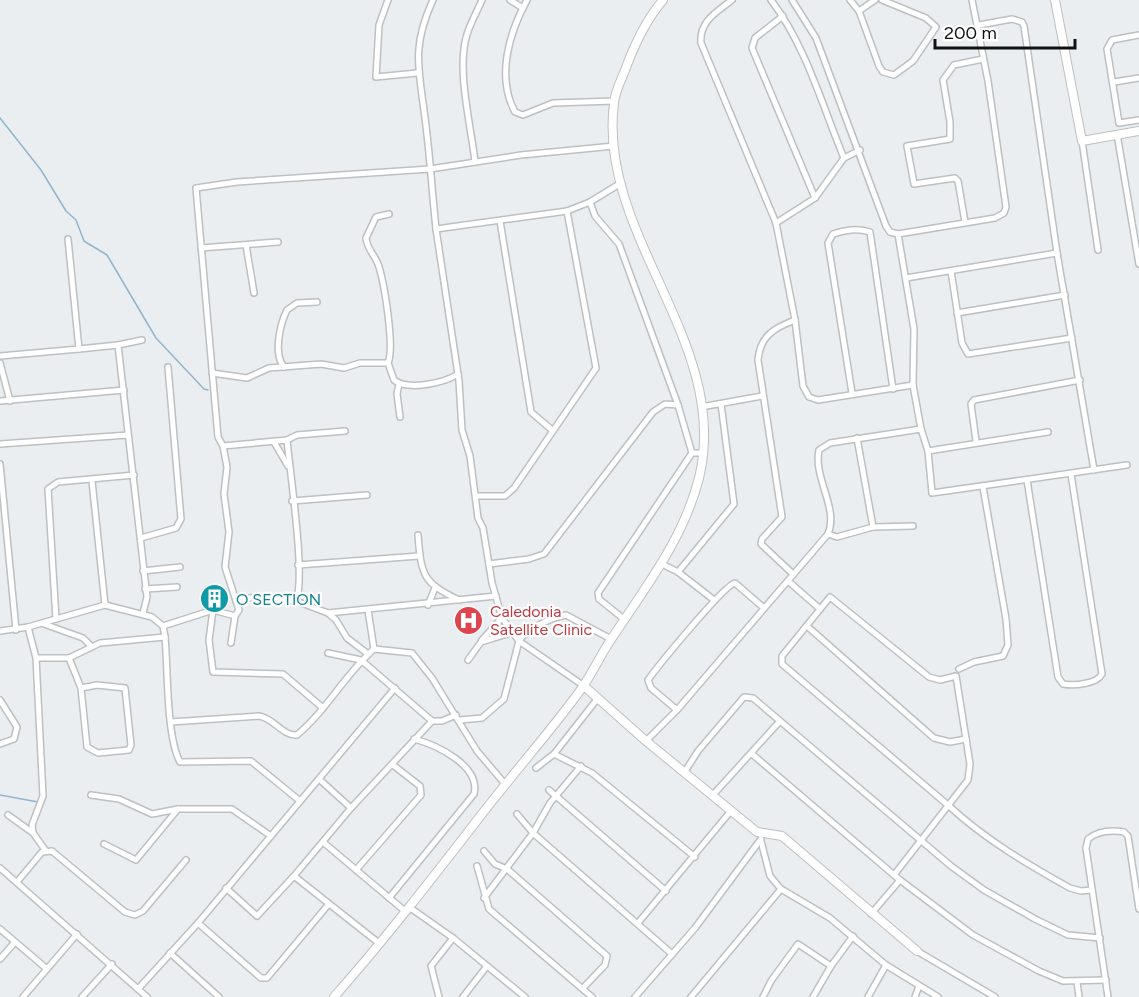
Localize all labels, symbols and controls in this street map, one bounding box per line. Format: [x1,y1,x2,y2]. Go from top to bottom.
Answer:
scale bar [935,12,1074,50]
text: 200 m [944,22,997,44]
building icon: O SECTION [199,583,231,615]
place label: O SECTION [236,590,321,609]
place label: Caledonia Satellite Clinic [490,602,593,639]
hospital icon: Caledonia Satellite Clinic [453,604,485,636]

